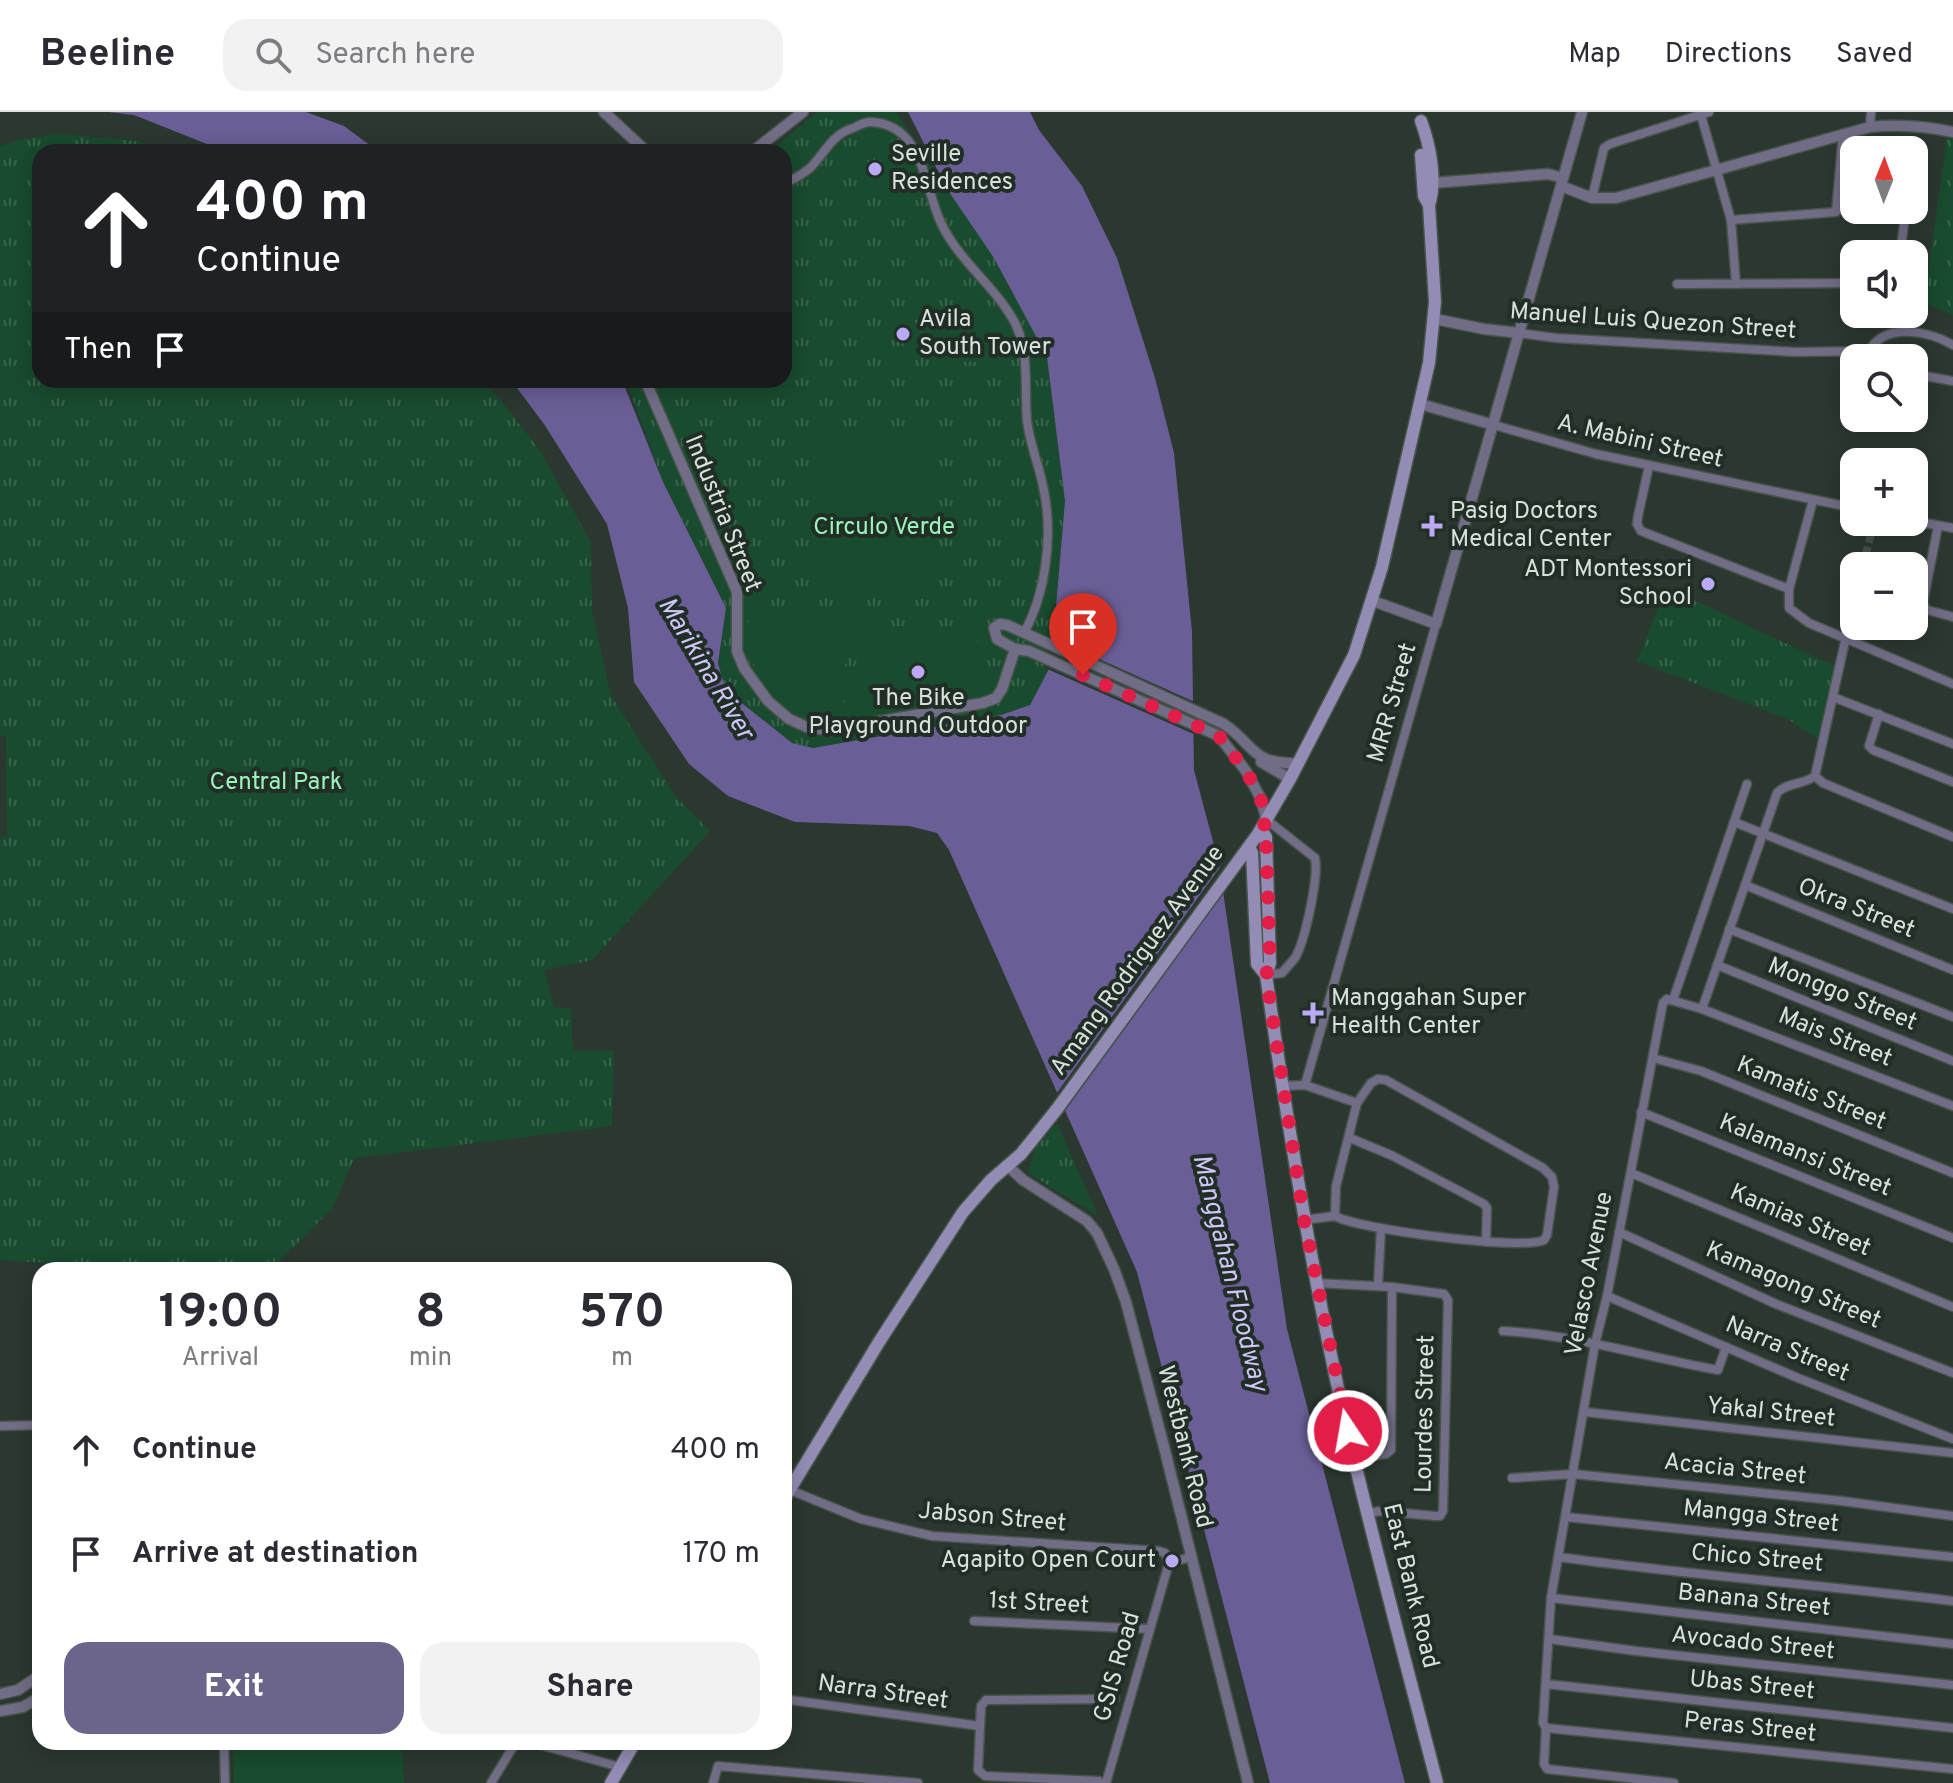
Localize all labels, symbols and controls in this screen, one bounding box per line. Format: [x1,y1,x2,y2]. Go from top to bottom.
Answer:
search box [223,19,783,91]
text: Beeline [40,31,175,80]
icon: search [251,33,295,77]
text: Search here [315,37,475,74]
text: Map [1568,37,1621,73]
text: Directions [1665,37,1792,73]
text: Saved [1836,37,1913,73]
north arrow [1840,136,1928,224]
map controls [1840,136,1928,640]
place label: Seville Residences [891,140,1013,198]
marker: Seville Residences [866,160,884,178]
text: 400 m [196,170,369,240]
icon: ahead [64,176,168,280]
text: Continue [196,239,341,285]
button: sound [1840,240,1928,328]
street label: Manuel Luis Quezon Street [1509,297,1797,347]
place label: Avila South Tower [919,305,1051,363]
marker: Avila South Tower [894,325,912,343]
icon: arrive [148,328,192,372]
text: Then [64,332,132,369]
button: search [1840,344,1928,432]
street label: A. Mabini Street [1554,408,1726,476]
street label: Industria Street [677,431,767,597]
button: + [1840,448,1928,536]
place label: Pasig Doctors Medical Center [1450,497,1612,555]
park label: Circulo Verde [813,513,955,543]
marker: Pasig Doctors Medical Center [1421,515,1443,537]
button: − [1840,552,1928,640]
place label: ADT Montessori School [1524,555,1692,613]
marker: ADT Montessori School [1699,575,1717,593]
water label: Marikina River [649,592,762,748]
pin [1049,593,1117,675]
icon: arrive [1061,605,1105,649]
street label: MRR Street [1362,640,1424,766]
marker: The Bike Playground Outdoor [909,663,927,681]
place label: The Bike Playground Outdoor [809,684,1027,742]
park label: Central Park [209,768,343,798]
street label: Amang Rodriguez Avenue [1044,840,1232,1082]
street label: Okra Street [1793,872,1919,946]
street label: Monggo Street [1763,951,1921,1039]
place label: Manggahan Super Health Center [1331,984,1526,1042]
marker: Manggahan Super Health Center [1302,1002,1324,1024]
street label: Mais Street [1774,1002,1896,1074]
street label: Kamatis Street [1732,1050,1890,1138]
street label: Kalamansi Street [1714,1108,1896,1204]
water label: Manggahan Floodway [1184,1151,1275,1397]
street label: Kamias Street [1725,1178,1875,1264]
street label: Velasco Avenue [1559,1189,1621,1359]
street label: Kamagong Street [1701,1236,1885,1336]
text: 19:00 [159,1284,282,1344]
text: 8 [415,1284,446,1344]
text: 570 [579,1284,665,1344]
street label: Narra Street [1721,1310,1853,1390]
street label: Lourdes Street [1410,1335,1442,1493]
text: Arrival [182,1342,259,1375]
text: min [409,1342,452,1375]
text: m [611,1342,633,1375]
street label: Westbank Road [1149,1363,1219,1531]
position arrow [1306,1389,1390,1473]
street label: Yakal Street [1705,1391,1837,1435]
icon: ahead [64,1428,108,1472]
text: Continue [132,1432,257,1469]
text: 400 m [671,1432,760,1469]
street label: Acacia Street [1662,1448,1808,1492]
street label: Mangga Street [1681,1494,1841,1540]
street label: Jabson Street [917,1497,1067,1539]
street label: East Bank Road [1375,1500,1445,1672]
icon: arrive [64,1532,108,1576]
text: Arrive at destination [132,1536,418,1573]
text: 170 m [682,1536,760,1573]
street label: Chico Street [1690,1538,1824,1580]
place label: Agapito Open Court [940,1546,1156,1576]
marker: Agapito Open Court [1163,1552,1181,1570]
street label: Banana Street [1676,1578,1832,1624]
street label: 1st Street [988,1586,1090,1622]
street label: GSIS Road [1088,1609,1148,1725]
street label: Avocado Street [1670,1620,1836,1668]
button: Exit [64,1642,404,1734]
button: Share [420,1642,760,1734]
street label: Ubas Street [1688,1664,1816,1708]
street label: Narra Street [816,1669,950,1717]
street label: Peras Street [1682,1706,1818,1750]

